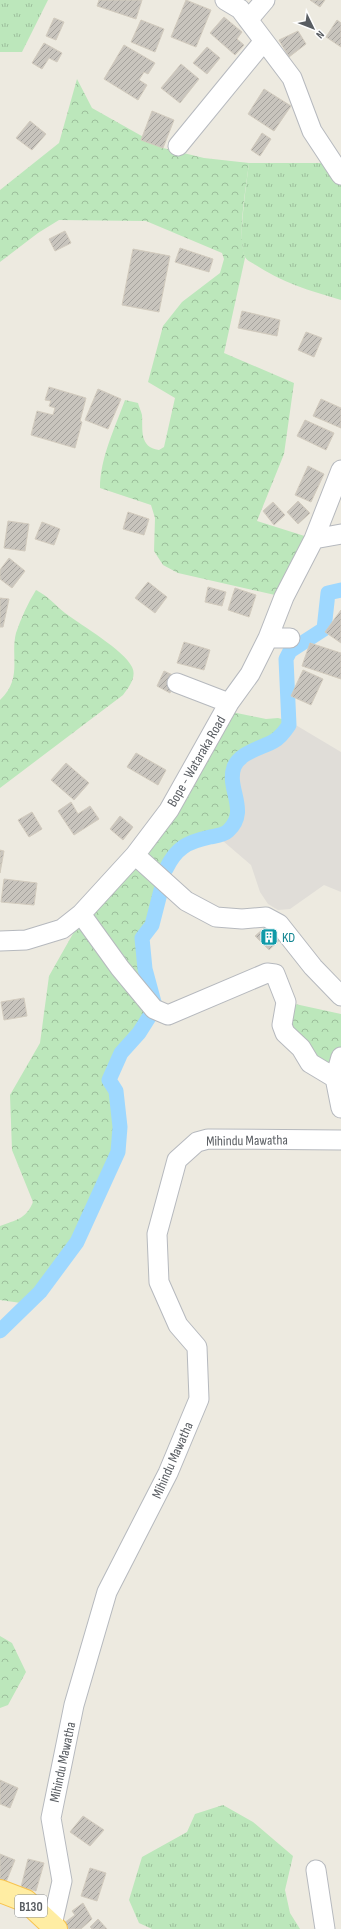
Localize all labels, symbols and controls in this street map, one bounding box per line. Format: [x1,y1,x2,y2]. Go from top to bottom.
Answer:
north arrow [293,8,333,48]
text: N [313,28,327,41]
street label: Bope - Wataraka Road [164,713,229,810]
building icon: KD [259,927,279,947]
place label: KD [282,929,295,946]
street label: Mihindu Mawatha [206,1131,288,1150]
street label: Mihindu Mawatha [148,1419,197,1501]
street label: Mihindu Mawatha [46,1720,79,1804]
road number: B130 [15,1895,47,1917]

